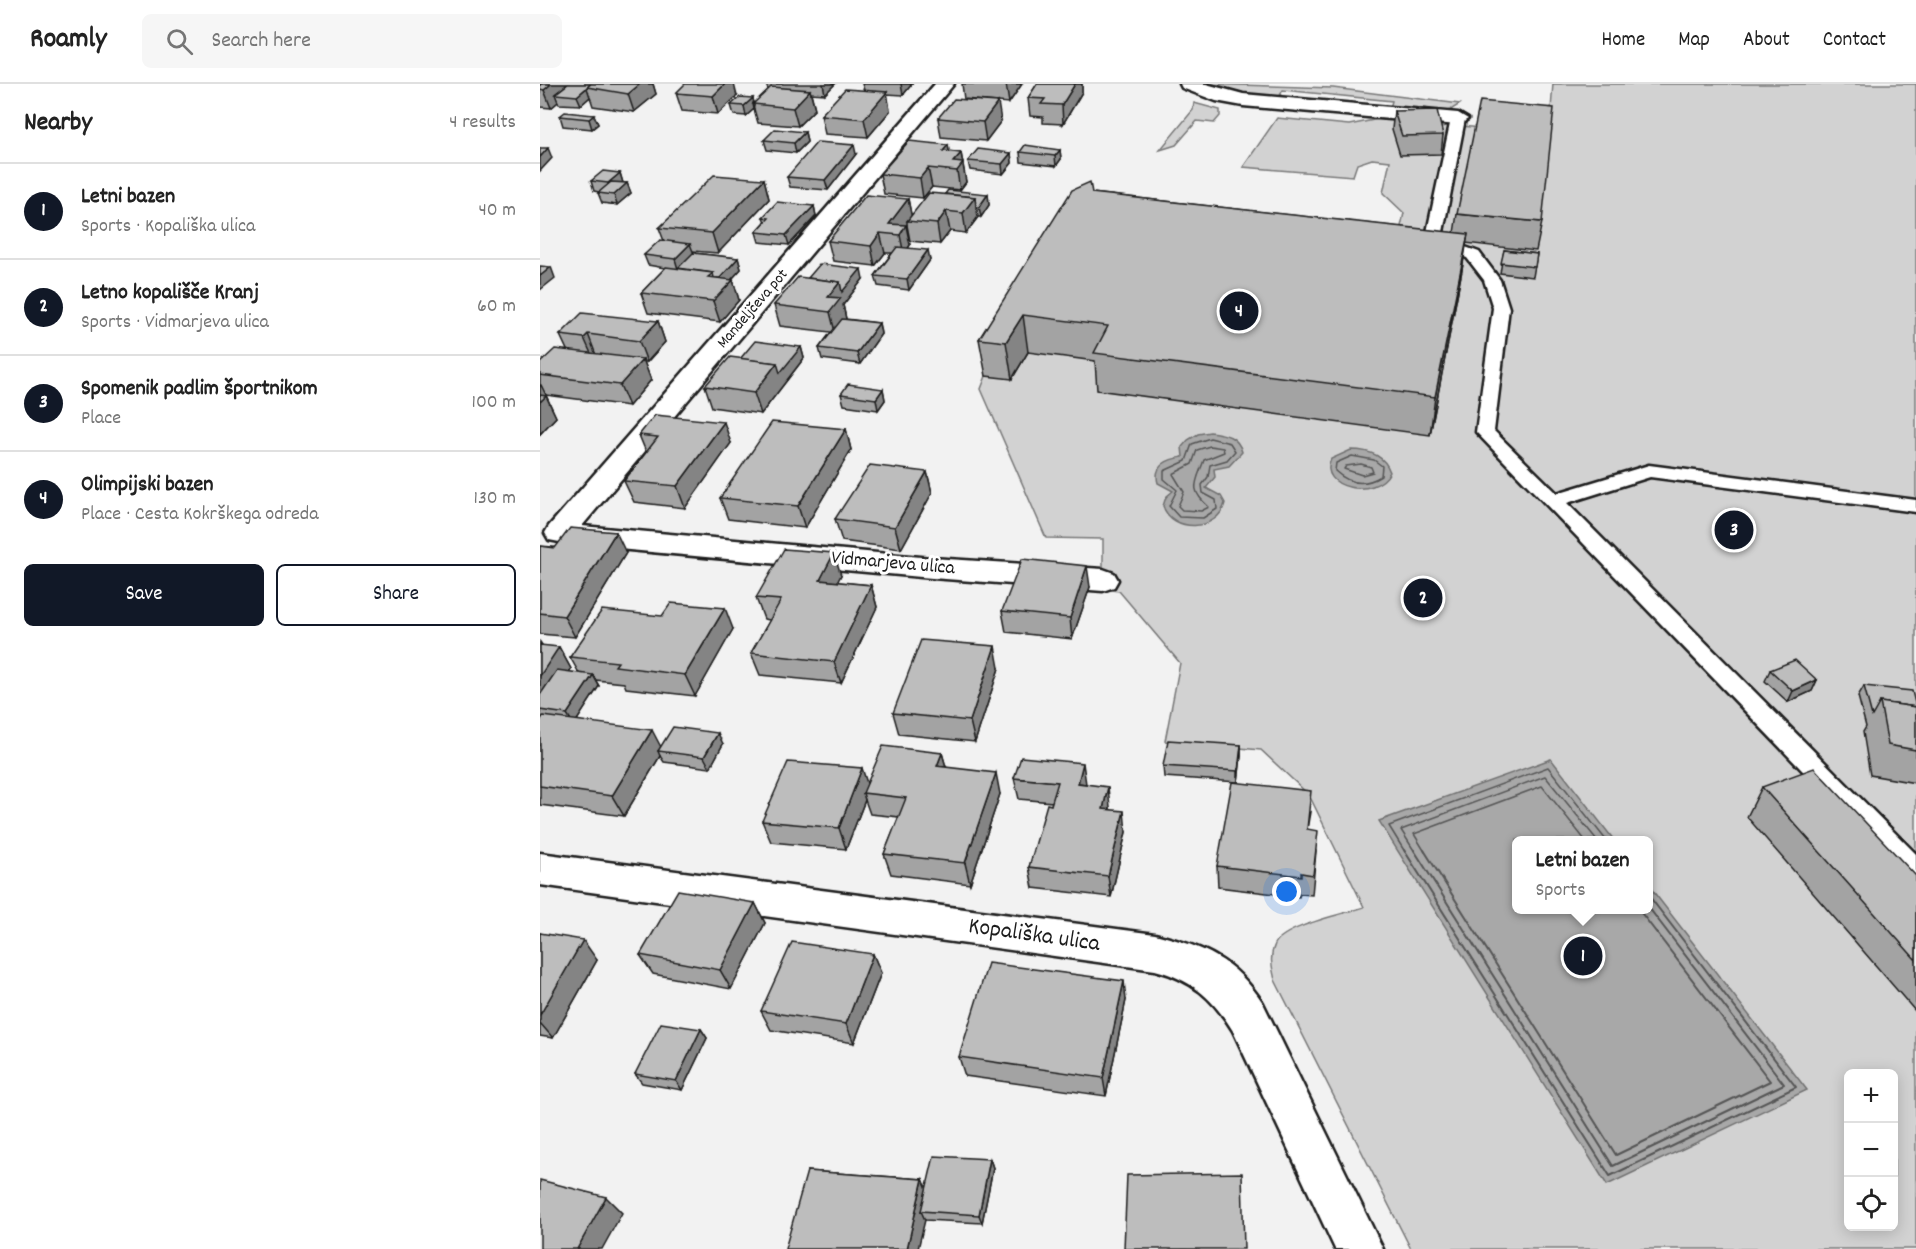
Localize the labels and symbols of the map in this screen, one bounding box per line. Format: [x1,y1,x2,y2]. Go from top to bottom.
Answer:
street label: Mandeljčeva pot [712,264,794,354]
pin: 4 [1220,288,1258,334]
pin: 3 [1714,508,1754,552]
street label: Vidmarjeva ulica [830,545,957,583]
pin: 2 [1404,576,1442,620]
your location [1272,877,1301,906]
street label: Kopališka ulica [966,910,1103,962]
pin: 1 [1564,934,1602,978]

